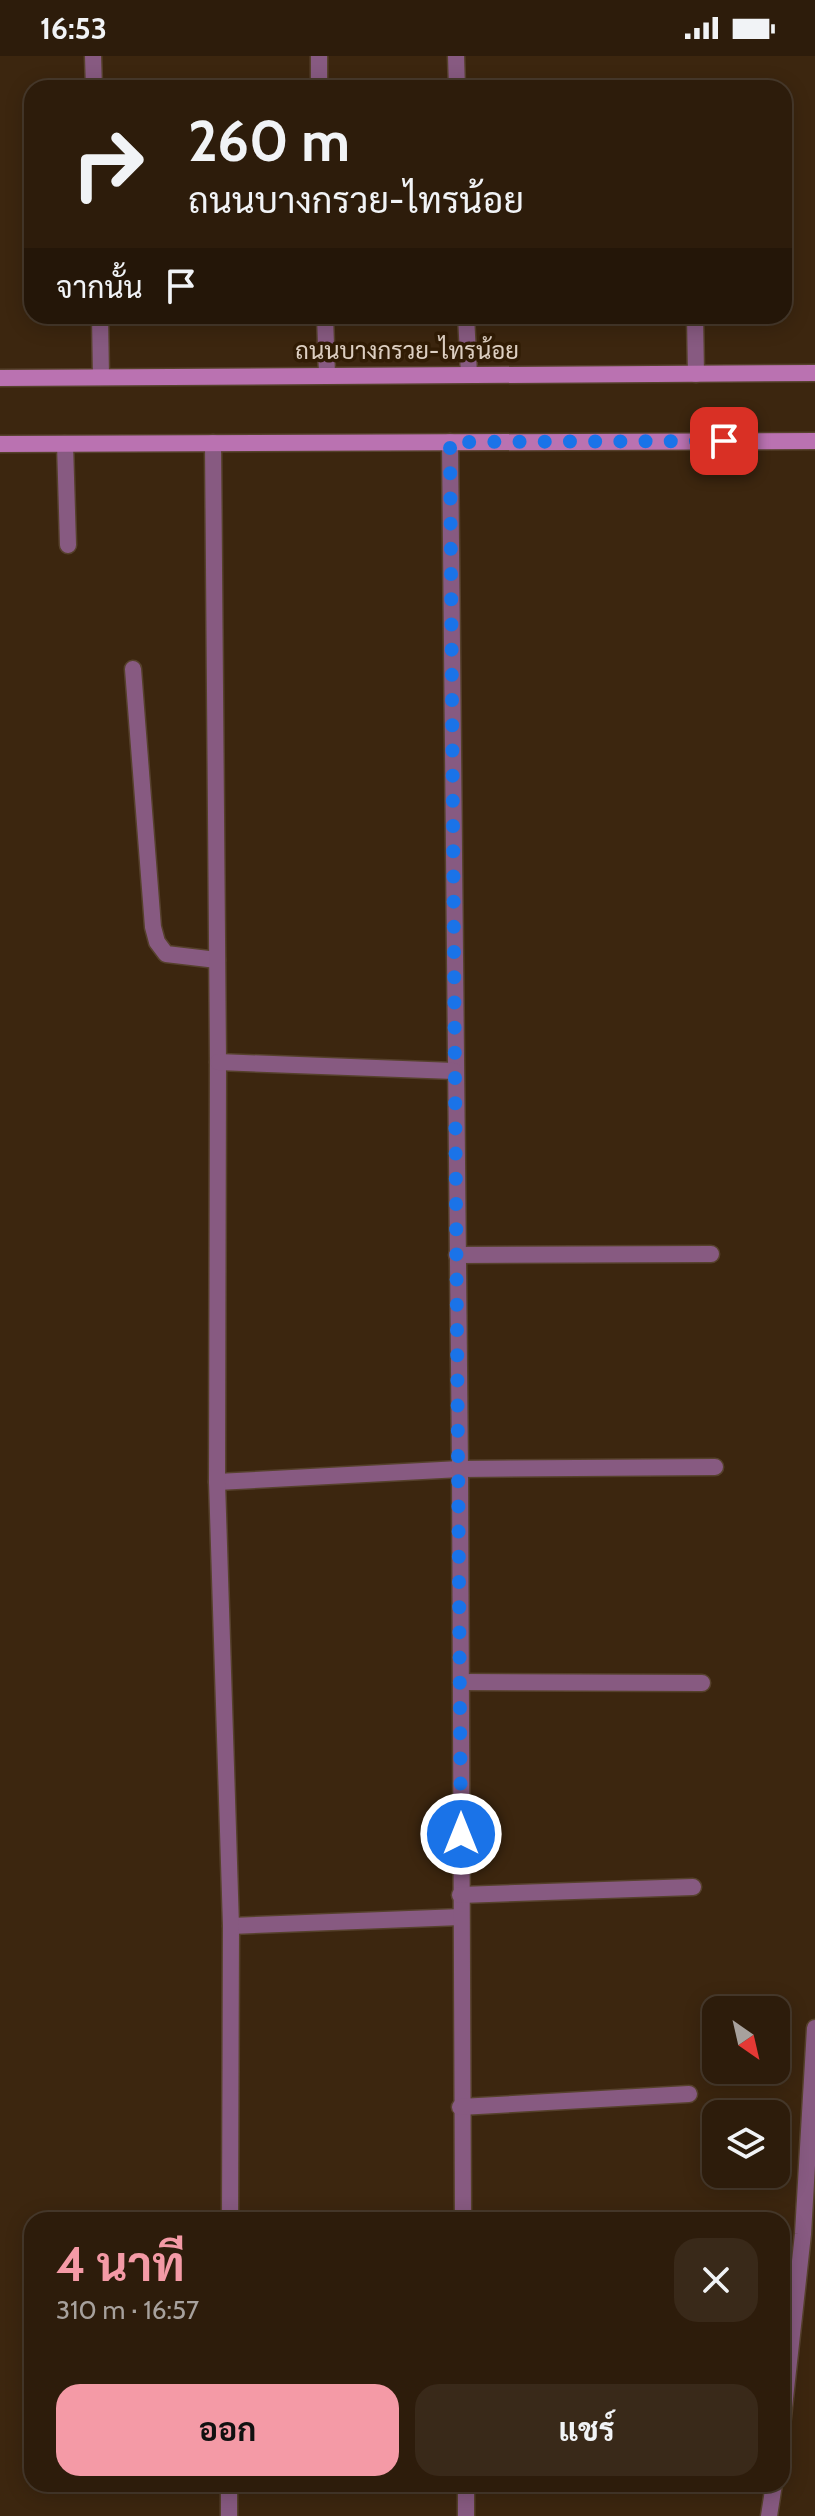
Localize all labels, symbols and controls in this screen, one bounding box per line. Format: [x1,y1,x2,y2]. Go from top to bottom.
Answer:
text: 16:53 [40,10,107,47]
text: 260 m [188,107,350,175]
icon: right [56,112,160,216]
text: ถนนบางกรวย-ไทรน้อย [188,178,524,222]
icon: arrive [159,264,203,308]
text: จากนั้น [56,269,143,306]
street label: ถนนบางกรวย-ไทรน้อย [295,335,519,365]
pin [690,407,758,475]
icon: arrive [702,419,746,463]
position arrow [419,1792,503,1876]
north arrow [702,1996,790,2084]
map controls [702,1996,790,2188]
button: layers [702,2100,790,2188]
text: 4 นาที [56,2235,185,2293]
button: close [674,2238,758,2322]
text: 310 m · 16:57 [56,2294,199,2326]
button: ออก [56,2384,399,2476]
button: แชร์ [415,2384,758,2476]

